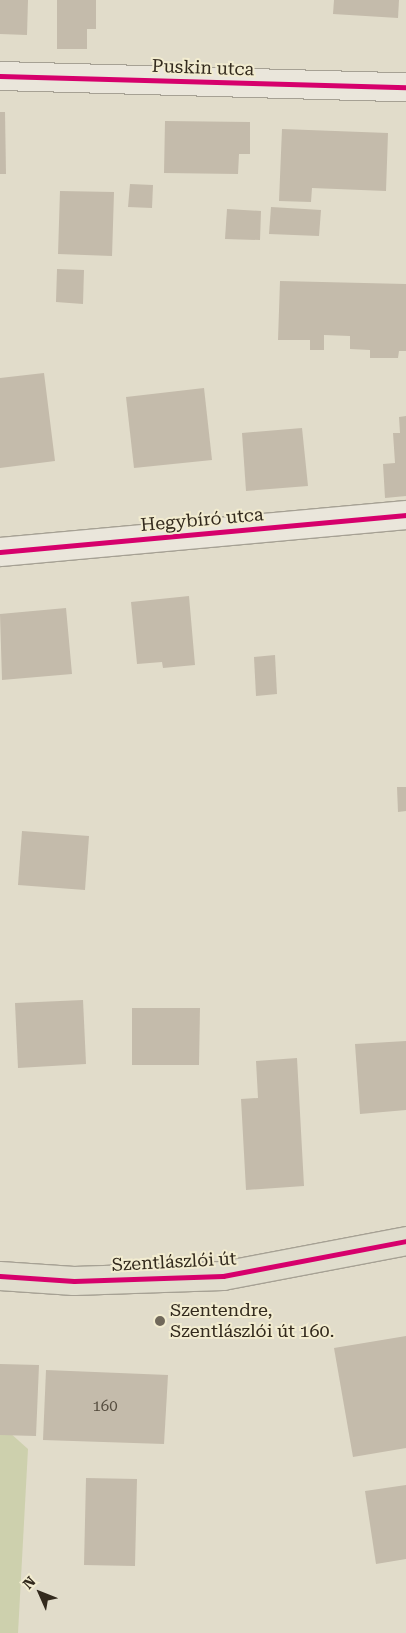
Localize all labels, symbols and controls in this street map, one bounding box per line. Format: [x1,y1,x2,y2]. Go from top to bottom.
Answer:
street label: Puskin utca [151,55,255,81]
street label: Hegybíró utca [140,504,264,536]
street label: Szentlászlói út [111,1248,237,1276]
place label: Szentendre, Szentlászlói út 160. [170,1300,334,1342]
marker: Szentendre, Szentlászlói út 160. [154,1315,166,1327]
house number: 160 [92,1398,118,1416]
north arrow [15,1568,65,1618]
text: N [20,1573,39,1592]

